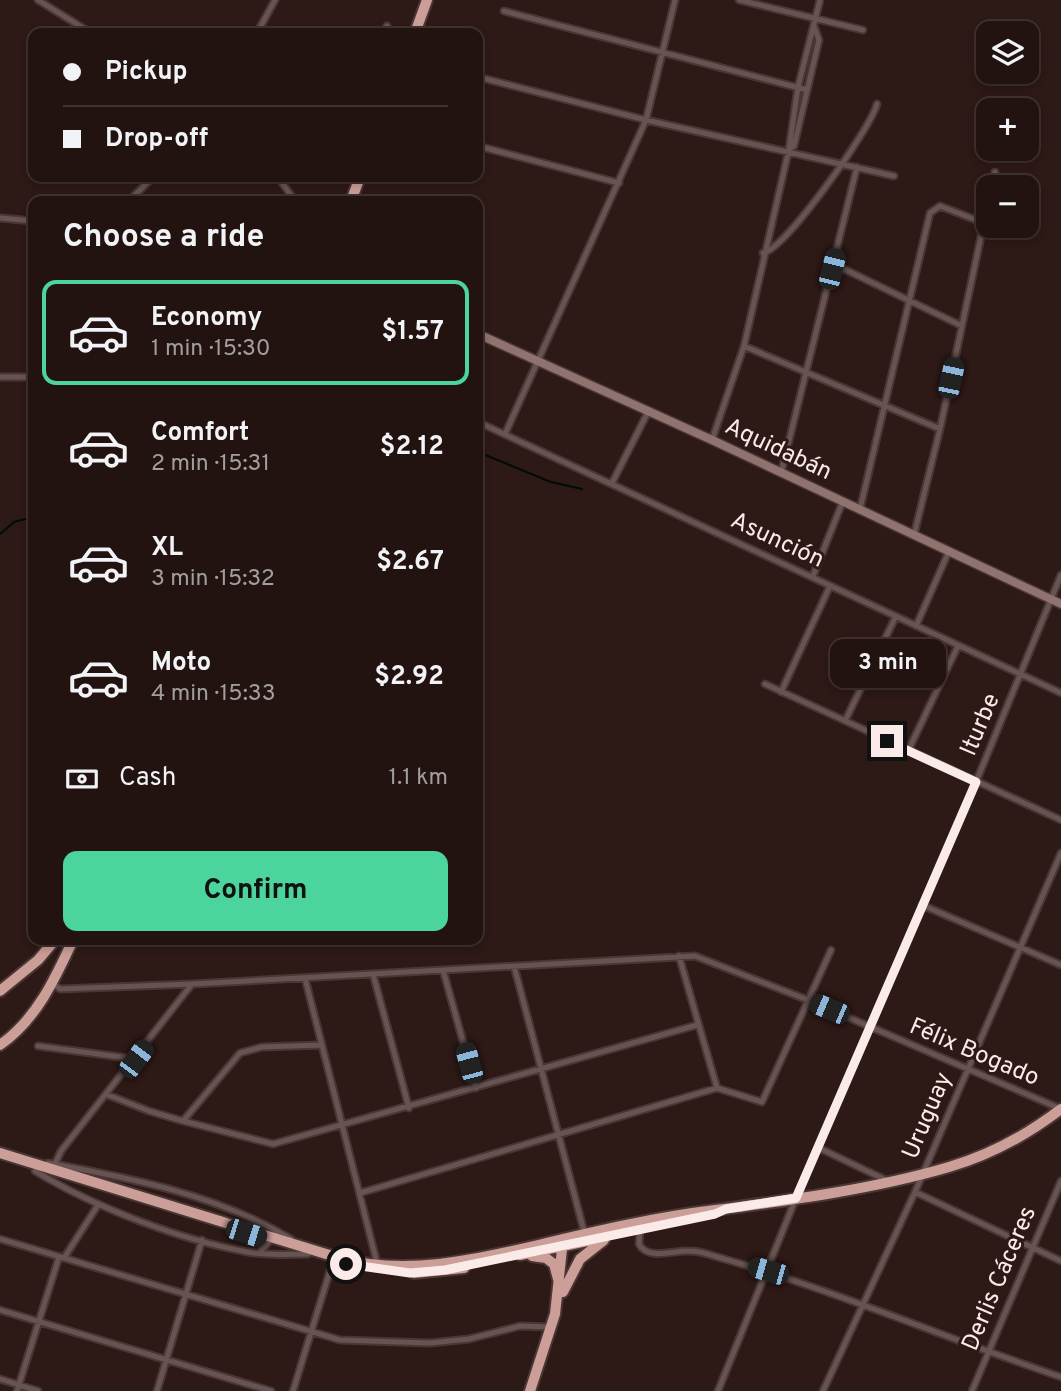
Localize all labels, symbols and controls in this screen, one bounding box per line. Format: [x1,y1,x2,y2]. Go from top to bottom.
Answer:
map controls [976,21,1039,238]
button: layers [976,21,1039,84]
text: Pickup [105,56,188,89]
button: + [976,98,1039,161]
text: Drop-off [105,123,208,156]
button: − [976,175,1039,238]
text: Choose a ride [63,218,264,258]
car [817,246,848,292]
icon: car [67,301,130,364]
text: Economy [151,302,262,335]
text: $1.57 [382,316,444,349]
text: 1 min · 15:30 [151,335,270,364]
car [937,355,966,401]
street label: Aquidabán [720,412,836,488]
icon: car [67,416,130,479]
text: Comfort [151,417,249,450]
text: $2.12 [380,431,444,464]
text: 2 min · 15:31 [151,450,270,479]
street label: Asunción [725,506,829,576]
icon: car [67,531,130,594]
text: XL [151,532,183,565]
text: $2.67 [376,546,444,579]
text: 3 min · 15:32 [151,565,275,594]
callout: 3 min [829,640,945,688]
icon: car [67,646,130,709]
text: Moto [151,647,211,680]
text: 3 min [858,649,918,678]
text: $2.92 [374,661,444,694]
text: 4 min · 15:33 [151,680,276,709]
street label: Iturbe [955,689,1007,761]
route end [871,725,903,757]
icon: cash [63,760,101,798]
text: Cash [119,762,176,795]
text: 1.1 km [389,764,448,793]
button: Confirm [63,851,448,931]
car [806,991,853,1027]
street label: Félix Bogado [905,1012,1043,1094]
car [115,1036,158,1082]
car [454,1040,485,1086]
street label: Uruguay [896,1068,960,1164]
street label: Derlis Cáceres [956,1202,1044,1356]
car [223,1217,270,1249]
route start [330,1248,362,1280]
car [745,1255,792,1287]

